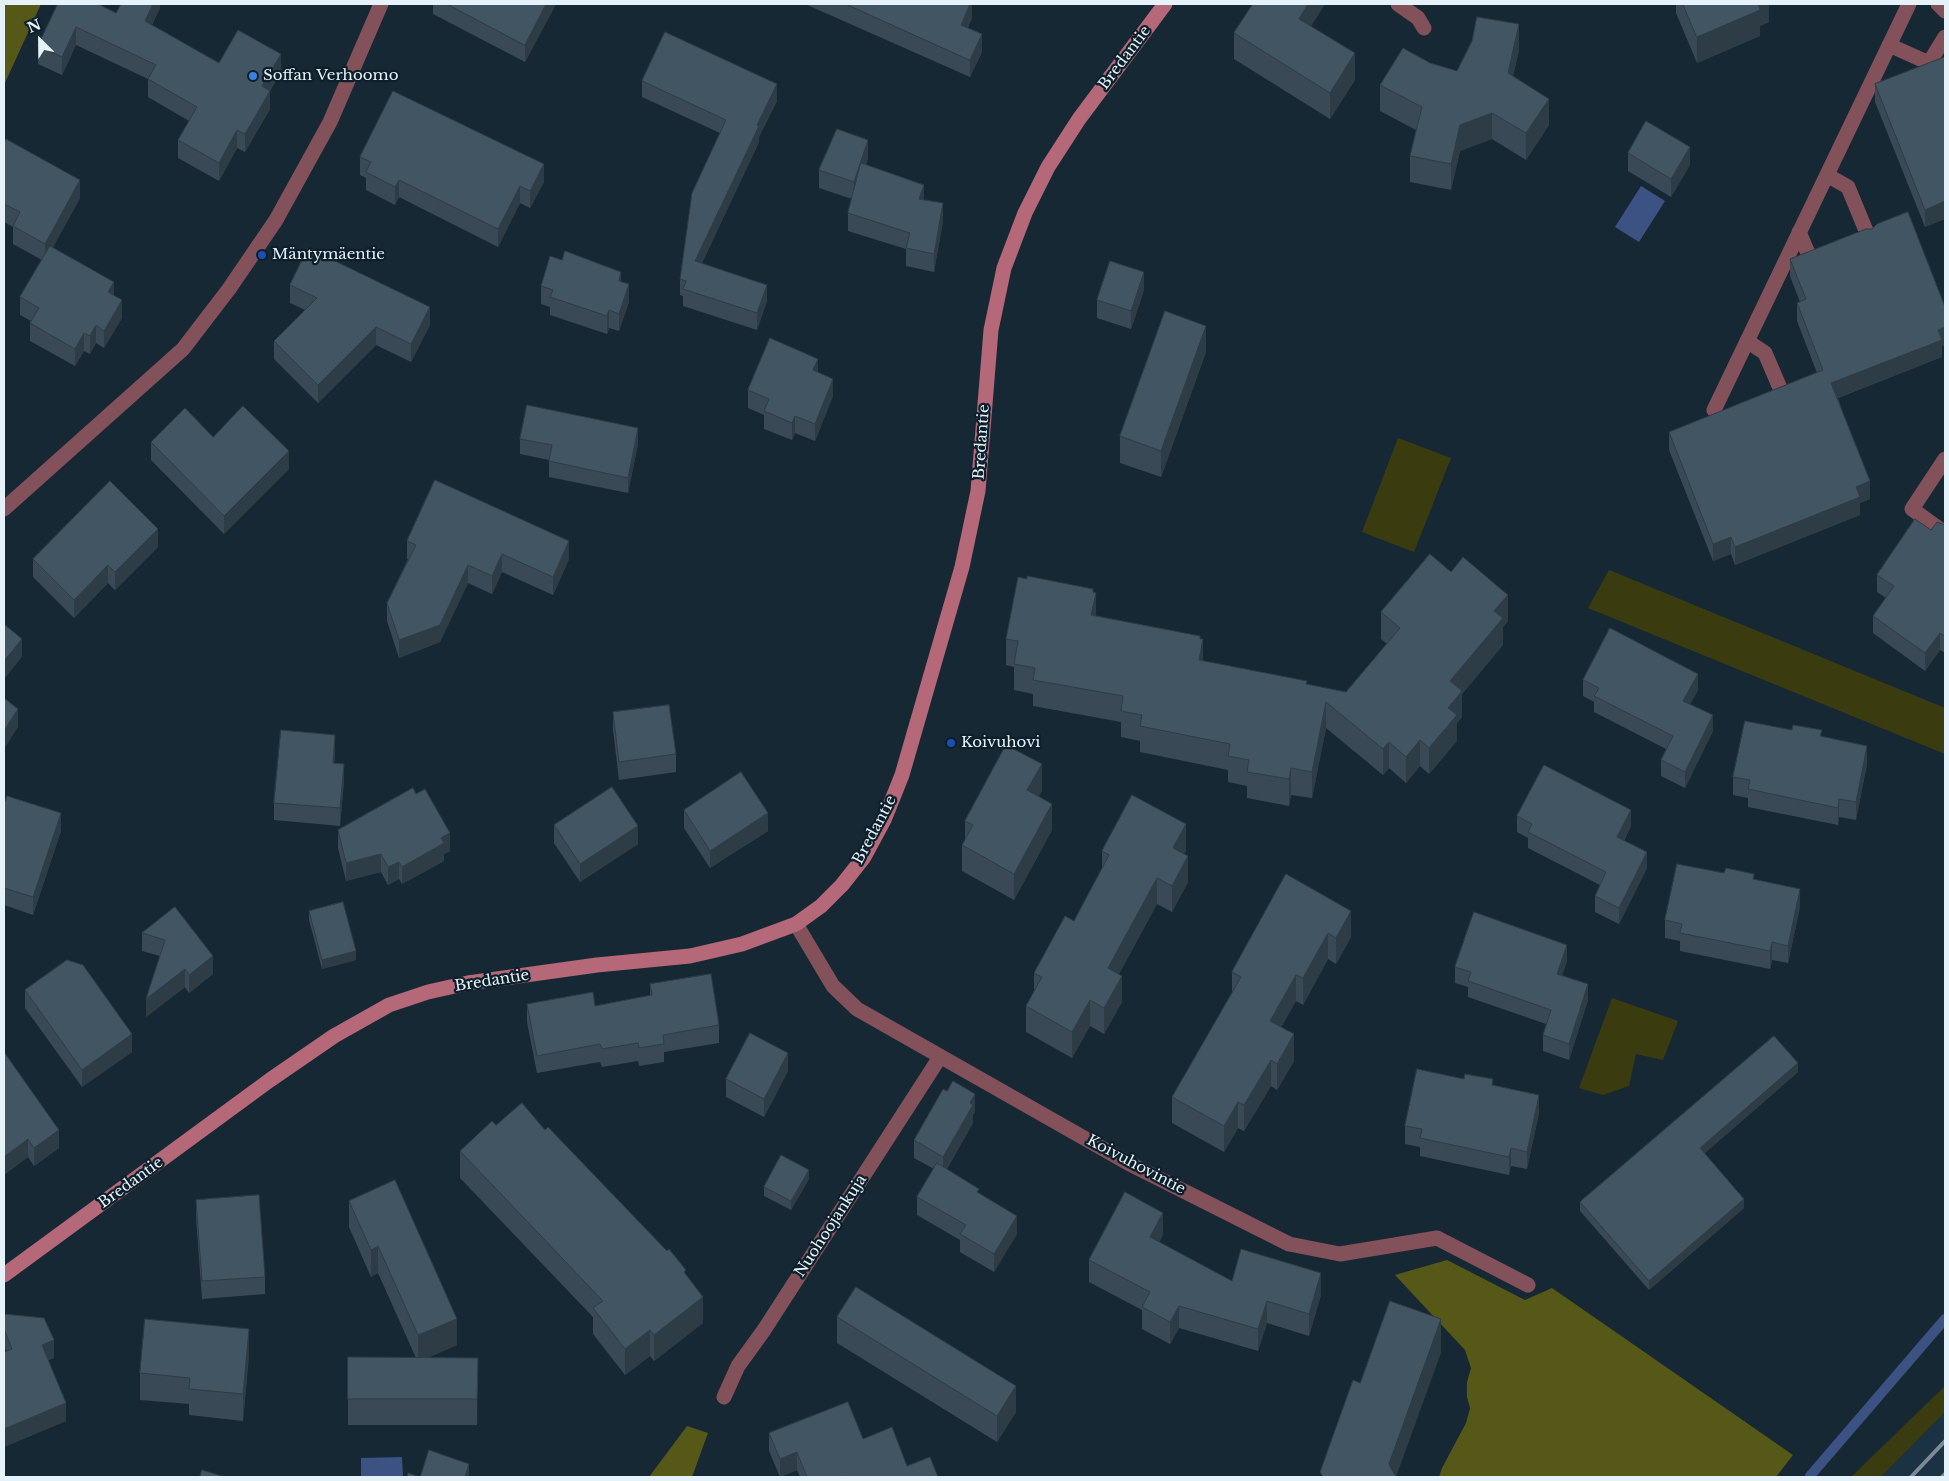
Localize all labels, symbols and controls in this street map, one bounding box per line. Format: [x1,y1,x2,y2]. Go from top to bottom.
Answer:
north arrow [15,15,65,65]
text: N [25,15,44,37]
street label: Bredantie [1095,23,1155,93]
place label: Soffan Verhoomo [263,67,398,85]
marker: Soffan Verhoomo [247,70,259,82]
place label: Mäntymäentie [272,246,385,264]
marker: Mäntymäentie [256,249,268,261]
street label: Bredantie [970,404,994,480]
place label: Koivuhovi [961,734,1040,752]
marker: Koivuhovi [945,737,957,749]
street label: Bredantie [849,793,901,867]
street label: Bredantie [453,966,531,996]
street label: Koivuhovintie [1084,1131,1188,1199]
street label: Bredantie [95,1154,167,1212]
street label: Nuohoojankuja [791,1171,871,1281]

